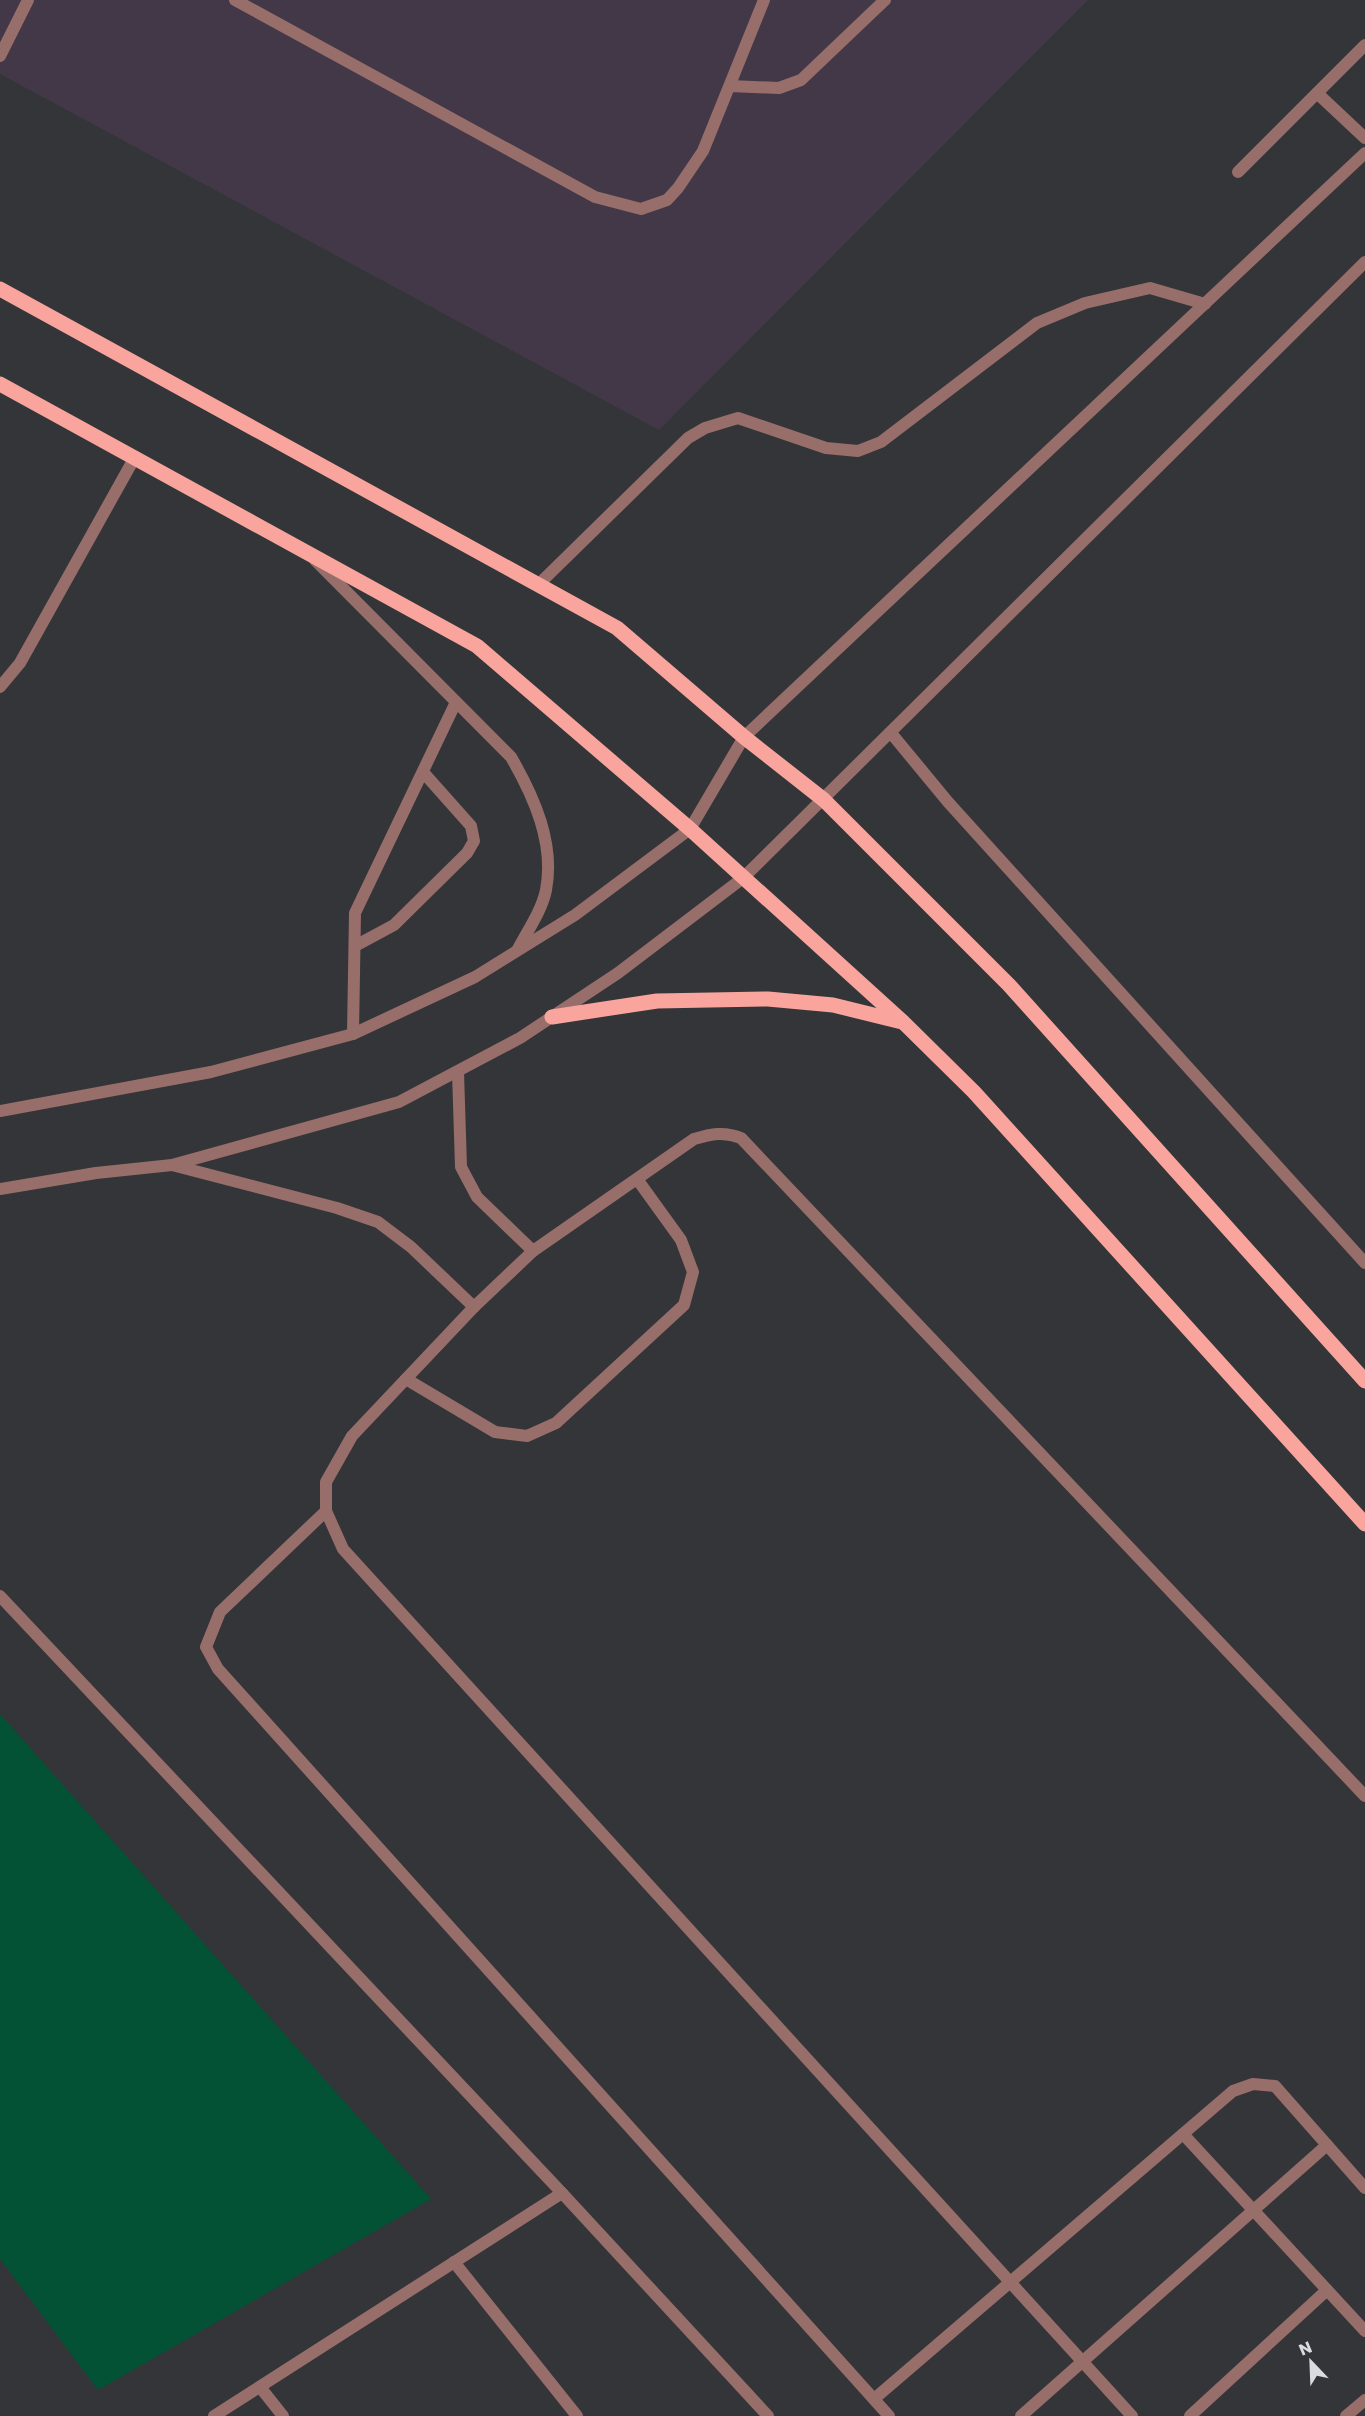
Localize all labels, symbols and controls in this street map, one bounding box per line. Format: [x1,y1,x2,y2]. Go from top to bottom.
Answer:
north arrow [1281,2332,1341,2392]
text: N [1295,2336,1315,2362]

